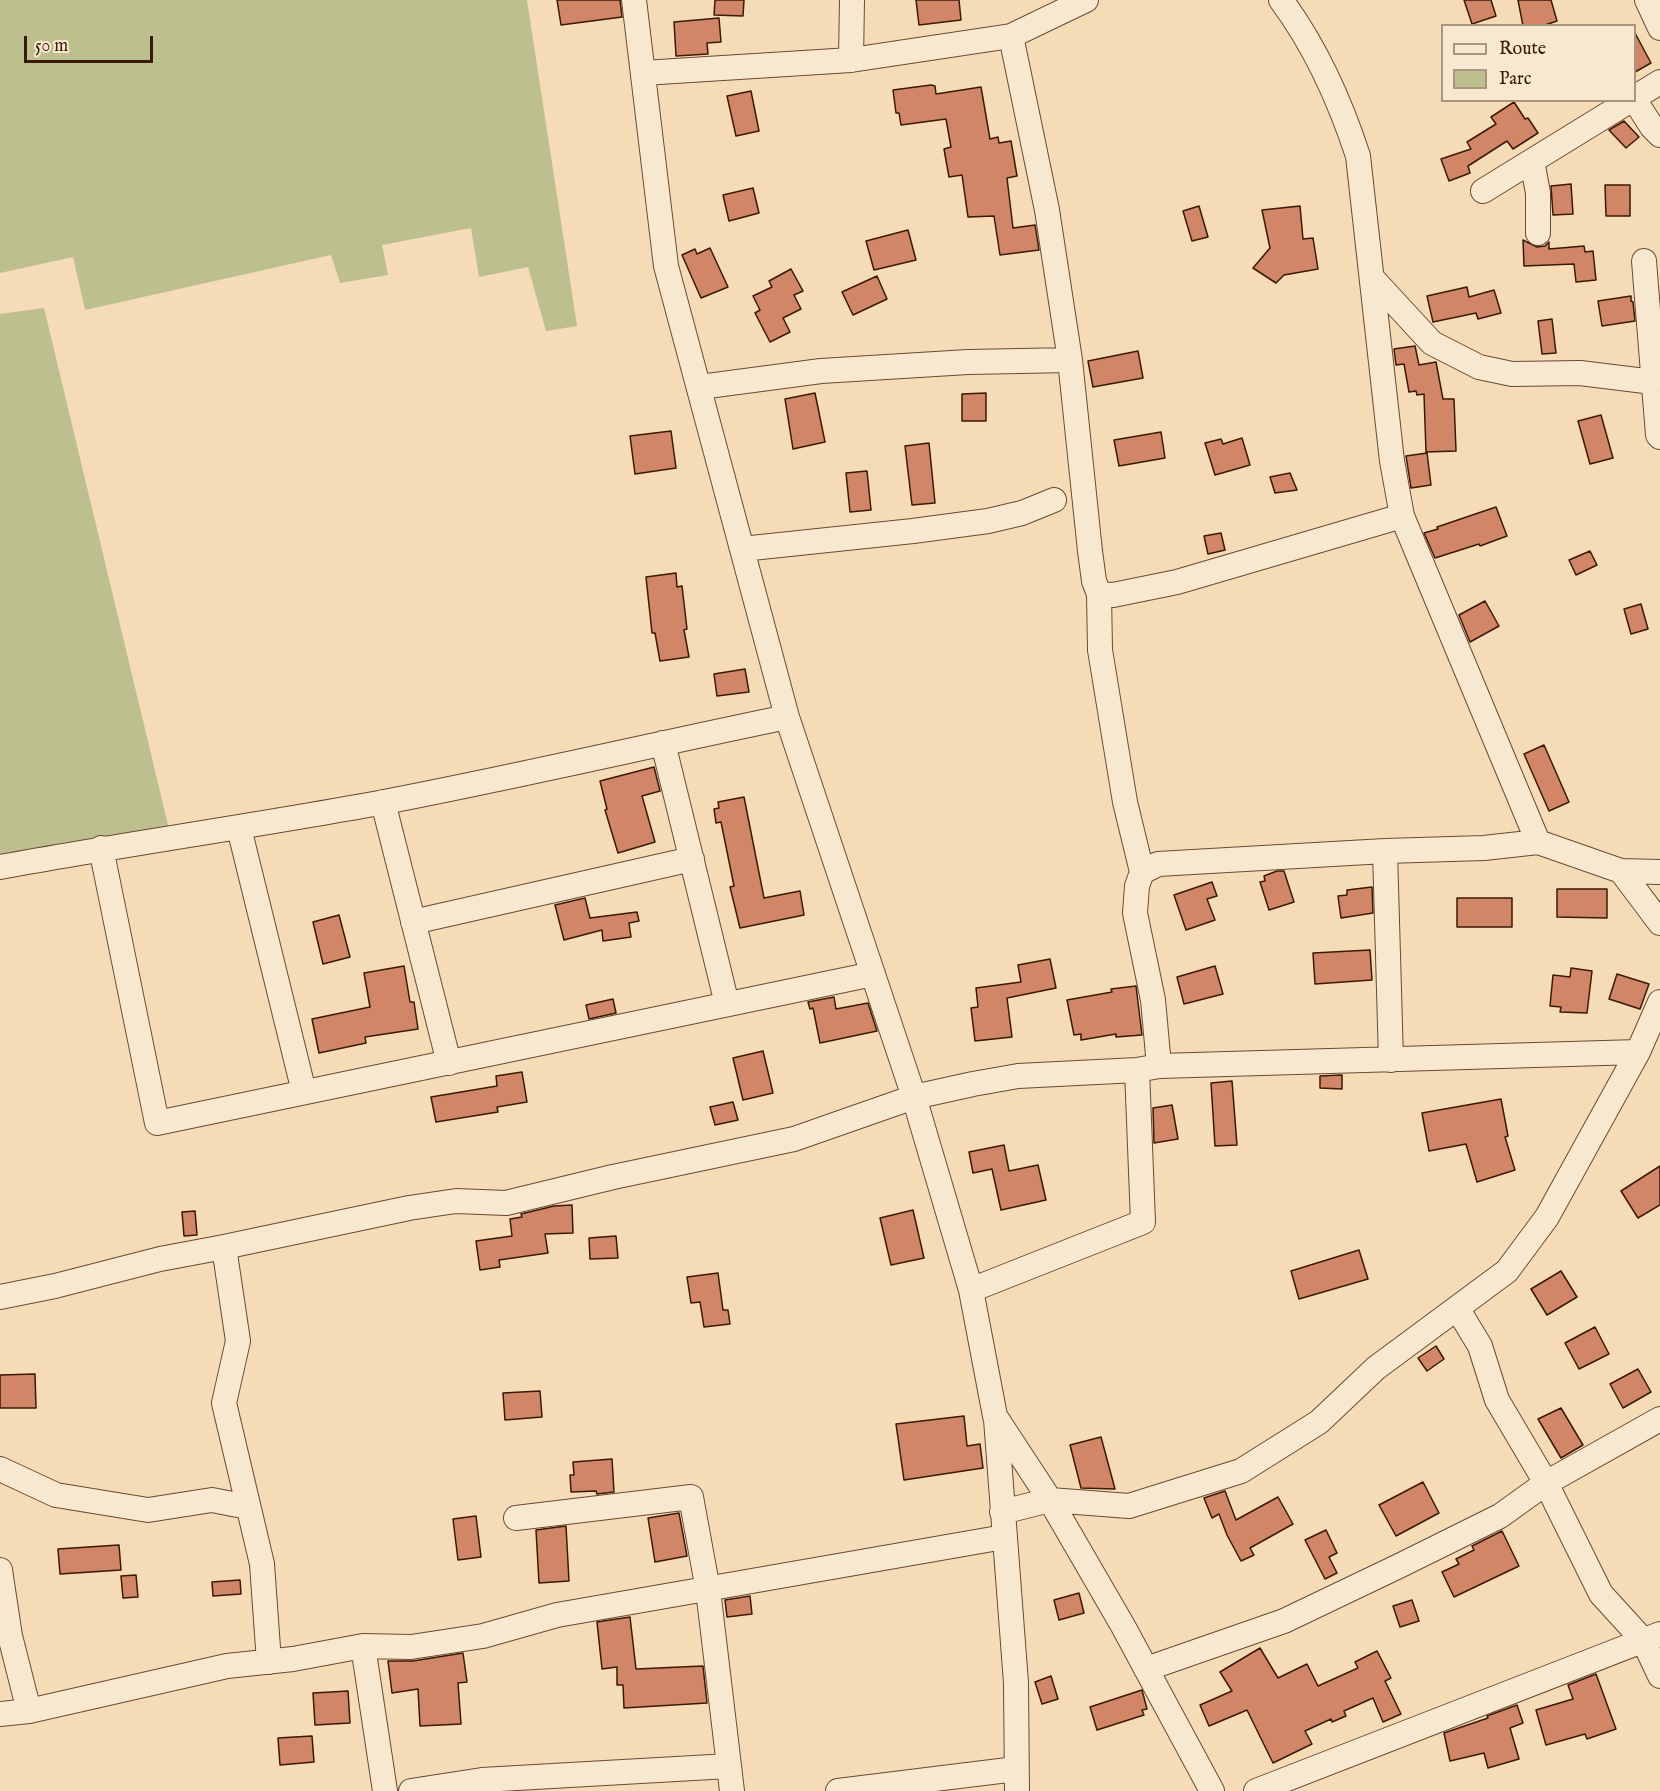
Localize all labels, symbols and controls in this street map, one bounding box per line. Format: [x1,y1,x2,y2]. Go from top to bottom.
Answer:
scale bar [27,24,156,62]
legend [1441,24,1636,102]
text: 50 m [35,35,68,58]
text: Route [1499,38,1546,61]
text: Parc [1499,68,1531,91]

